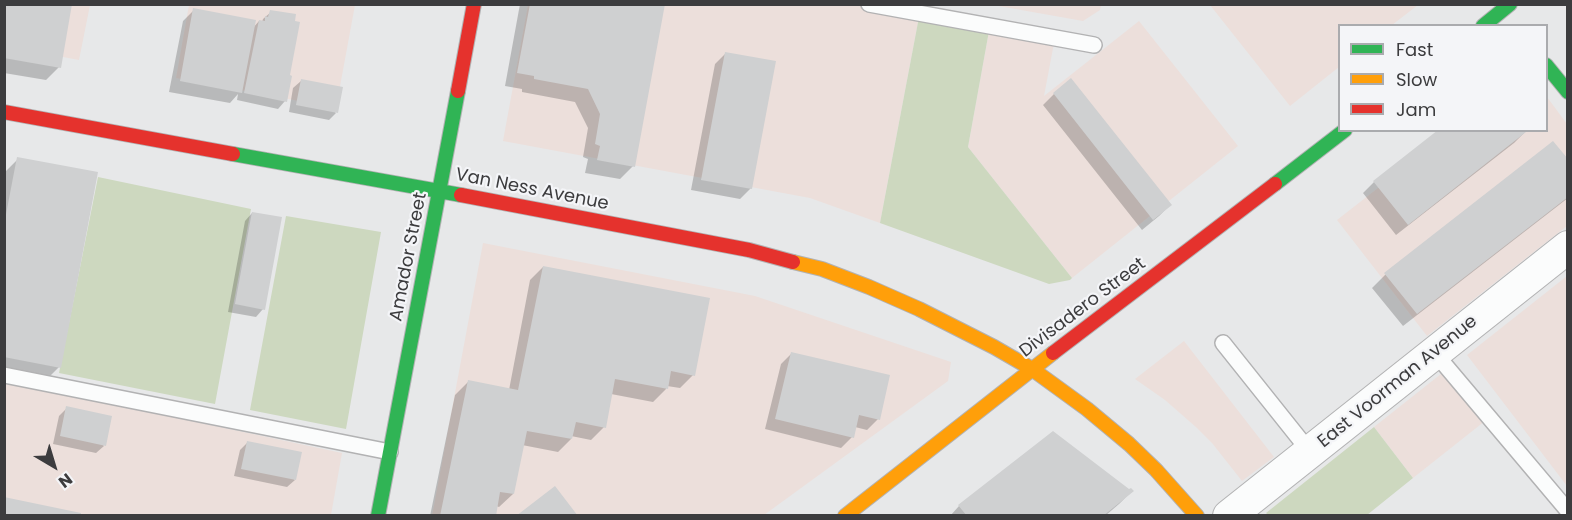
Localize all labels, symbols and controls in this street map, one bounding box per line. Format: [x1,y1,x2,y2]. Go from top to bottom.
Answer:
legend [1338,24,1548,132]
text: Fast [1396,37,1433,62]
text: Slow [1396,67,1437,92]
text: Jam [1396,97,1436,122]
street label: Van Ness Avenue [454,165,610,215]
street label: Amador Street [386,191,432,323]
street label: Divisadero Street [1016,254,1150,362]
street label: East Voorman Avenue [1314,311,1482,453]
north arrow [24,436,84,496]
text: N [54,468,77,493]

